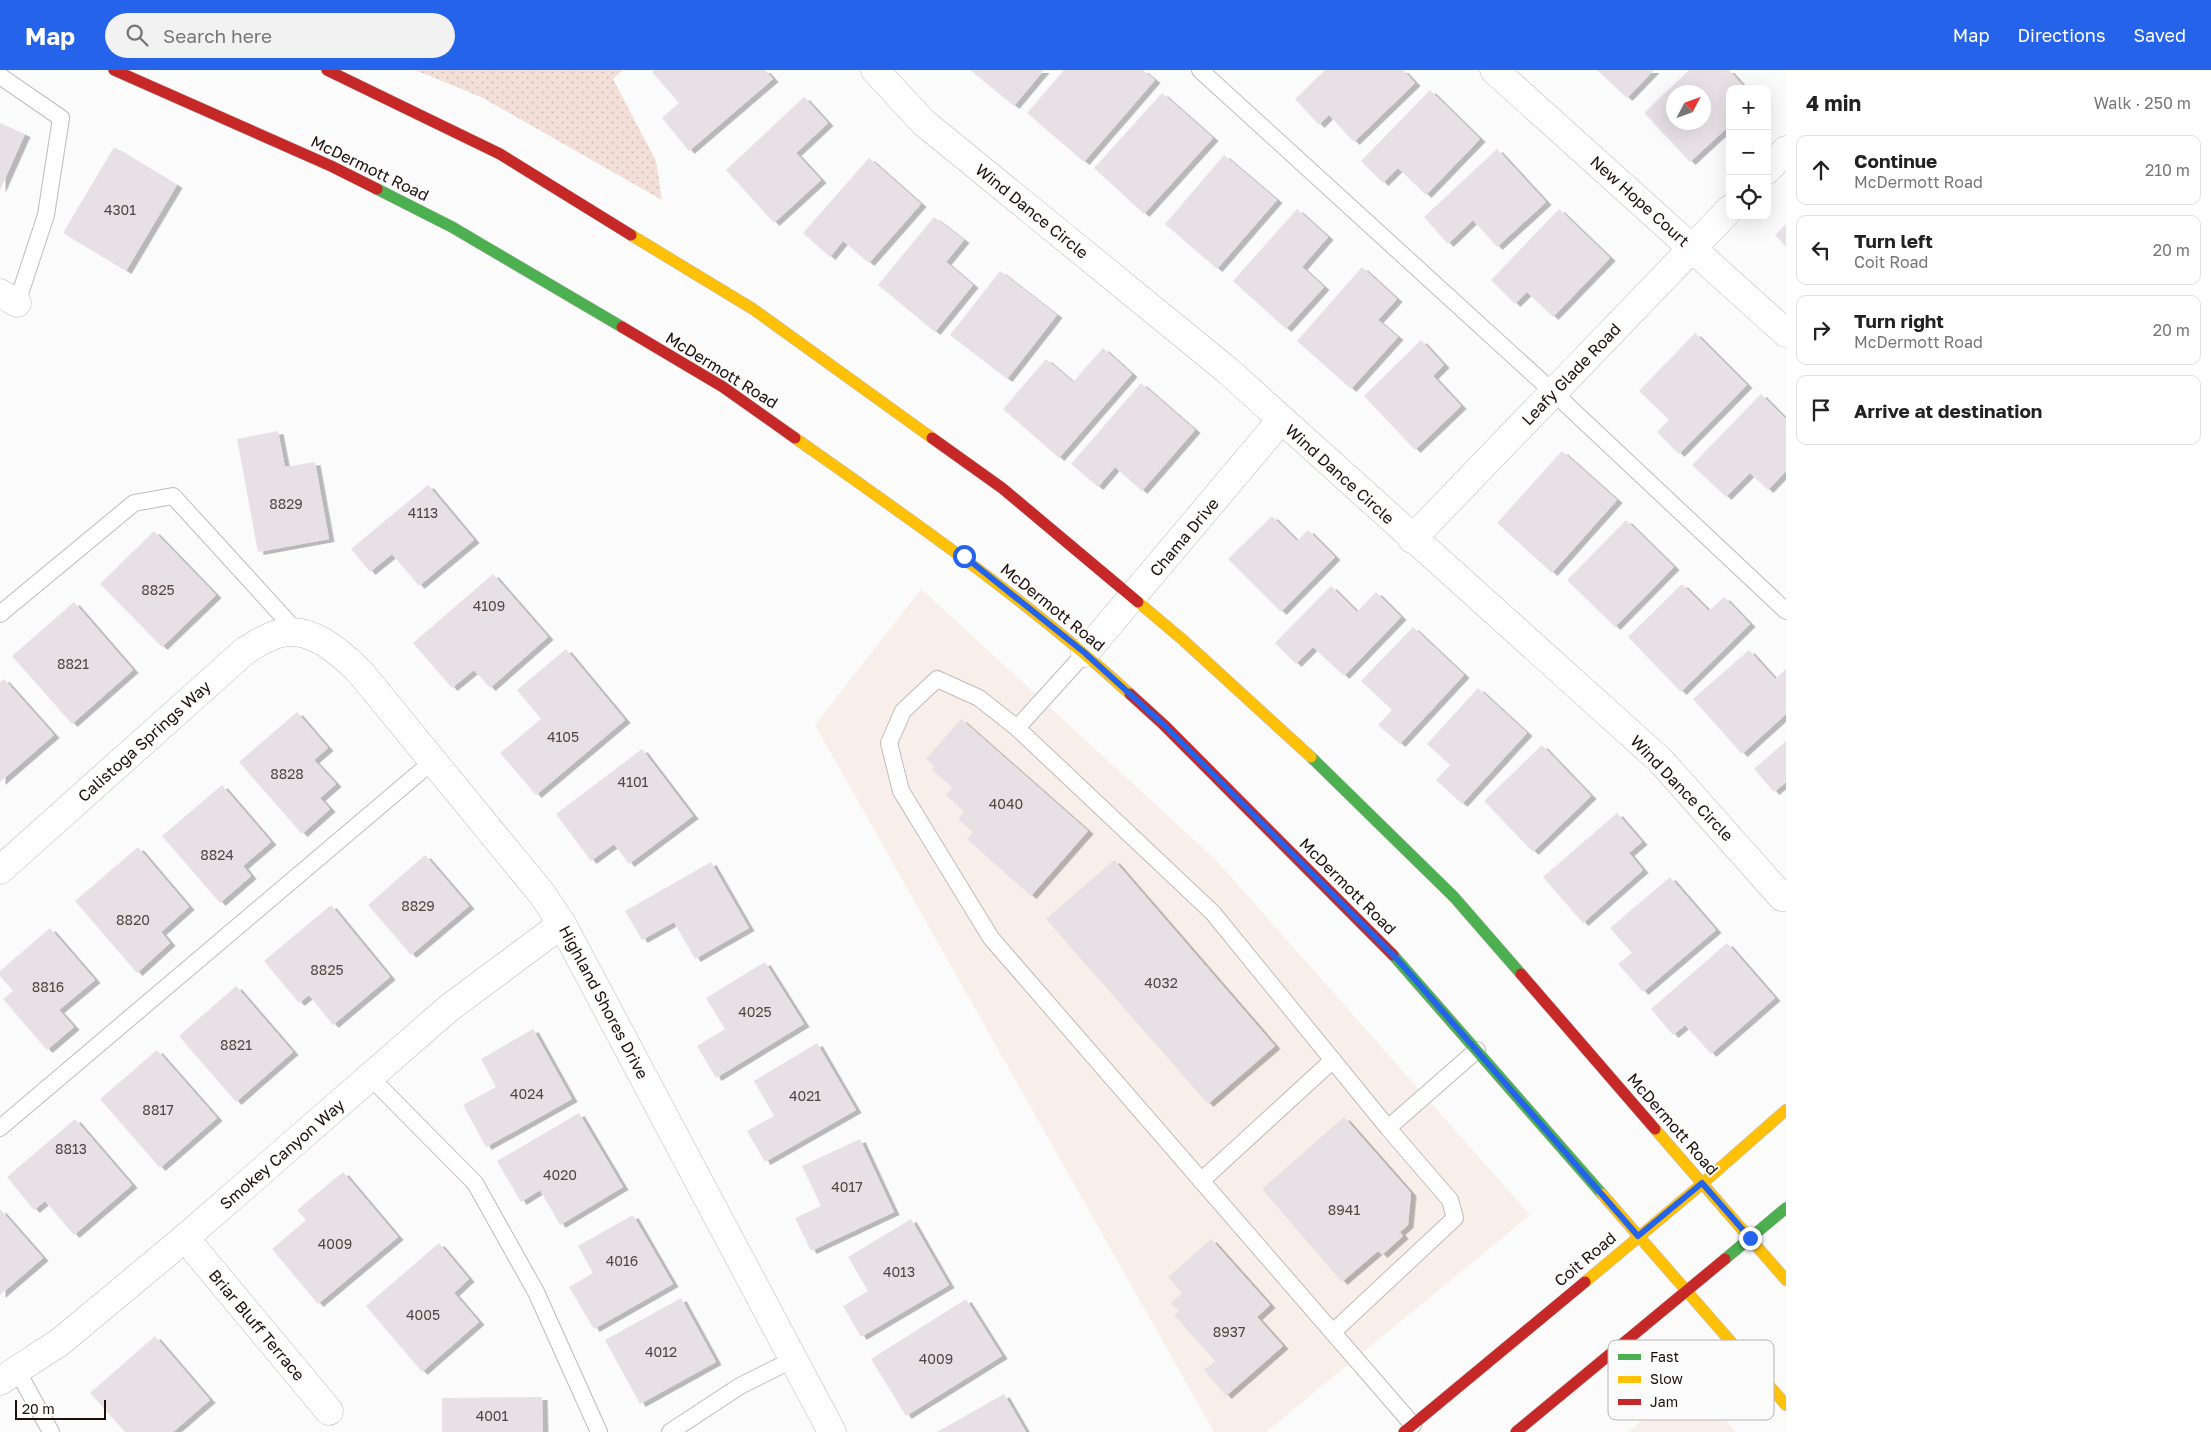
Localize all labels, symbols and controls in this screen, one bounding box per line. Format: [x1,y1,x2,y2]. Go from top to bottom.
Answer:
search box [105,13,455,58]
text: Map [25,21,75,50]
icon: search [123,21,151,49]
text: Search here [163,24,272,47]
text: Map [1953,24,1989,46]
text: Directions [2017,24,2105,46]
text: Saved [2133,24,2186,46]
north arrow [1666,85,1711,130]
map controls [1726,85,1771,220]
button: + [1726,85,1771,130]
text: 4 min [1806,90,1861,116]
text: Walk · 250 m [2094,93,2191,113]
button: − [1726,130,1771,175]
street label: McDermott Road [308,131,432,205]
text: Continue [1854,149,1937,172]
street label: New Hope Court [1586,151,1694,251]
icon: ahead [1807,156,1835,184]
street label: Wind Dance Circle [971,159,1093,263]
text: 210 m [2145,160,2190,180]
text: McDermott Road [1854,172,1983,192]
button: locate [1726,175,1771,220]
house number: 4301 [104,201,136,218]
text: Turn left [1854,229,1933,252]
icon: left [1807,236,1835,264]
text: 20 m [2153,240,2190,260]
text: Coit Road [1854,252,1928,272]
text: Turn right [1854,309,1944,332]
icon: right [1807,316,1835,344]
street label: Leafy Glade Road [1517,319,1625,429]
text: 20 m [2153,320,2190,340]
street label: McDermott Road [662,327,782,413]
text: McDermott Road [1854,332,1983,352]
icon: arrive [1807,396,1835,424]
text: Arrive at destination [1854,399,2042,422]
street label: Wind Dance Circle [1281,420,1399,528]
street label: Chama Drive [1145,494,1223,580]
house number: 8829 [269,495,303,512]
house number: 4113 [408,504,438,521]
route start [953,545,976,568]
street label: McDermott Road [997,559,1109,655]
house number: 8825 [141,581,175,598]
house number: 4109 [473,597,505,614]
house number: 8821 [57,655,89,672]
street label: Calistoga Springs Way [73,676,215,806]
house number: 4105 [547,728,579,745]
street label: Wind Dance Circle [1626,731,1738,845]
house number: 8828 [270,765,304,782]
house number: 4101 [618,773,649,790]
house number: 4040 [989,795,1023,812]
street label: McDermott Road [1295,833,1401,939]
house number: 8824 [200,846,234,863]
house number: 8829 [401,897,435,914]
house number: 8820 [116,911,150,928]
street label: Highland Shores Drive [555,922,653,1082]
house number: 8825 [310,961,344,978]
house number: 4032 [1144,974,1178,991]
house number: 8816 [32,978,64,995]
house number: 4025 [738,1003,772,1020]
house number: 8821 [220,1036,252,1053]
street label: McDermott Road [1623,1069,1723,1179]
house number: 4024 [510,1085,544,1102]
house number: 4021 [789,1087,821,1104]
street label: Smokey Canyon Way [216,1094,348,1214]
house number: 8817 [142,1101,174,1118]
house number: 8813 [55,1140,87,1157]
house number: 4020 [543,1166,577,1183]
house number: 4017 [831,1178,863,1195]
house number: 8941 [1328,1201,1360,1218]
street label: Coit Road [1550,1227,1620,1291]
route end [1739,1227,1762,1250]
house number: 4009 [318,1235,352,1252]
house number: 4016 [606,1252,638,1269]
house number: 4013 [883,1263,915,1280]
street label: Briar Bluff Terrace [205,1265,309,1385]
house number: 4005 [406,1306,440,1323]
house number: 8937 [1213,1323,1245,1340]
legend [1608,1340,1774,1420]
house number: 4012 [645,1343,677,1360]
text: Fast [1650,1348,1679,1365]
house number: 4009 [919,1350,953,1367]
text: Slow [1650,1370,1683,1387]
text: Jam [1650,1393,1678,1410]
scale bar [15,1397,106,1420]
text: 20 m [22,1400,55,1417]
house number: 4001 [476,1407,509,1424]

